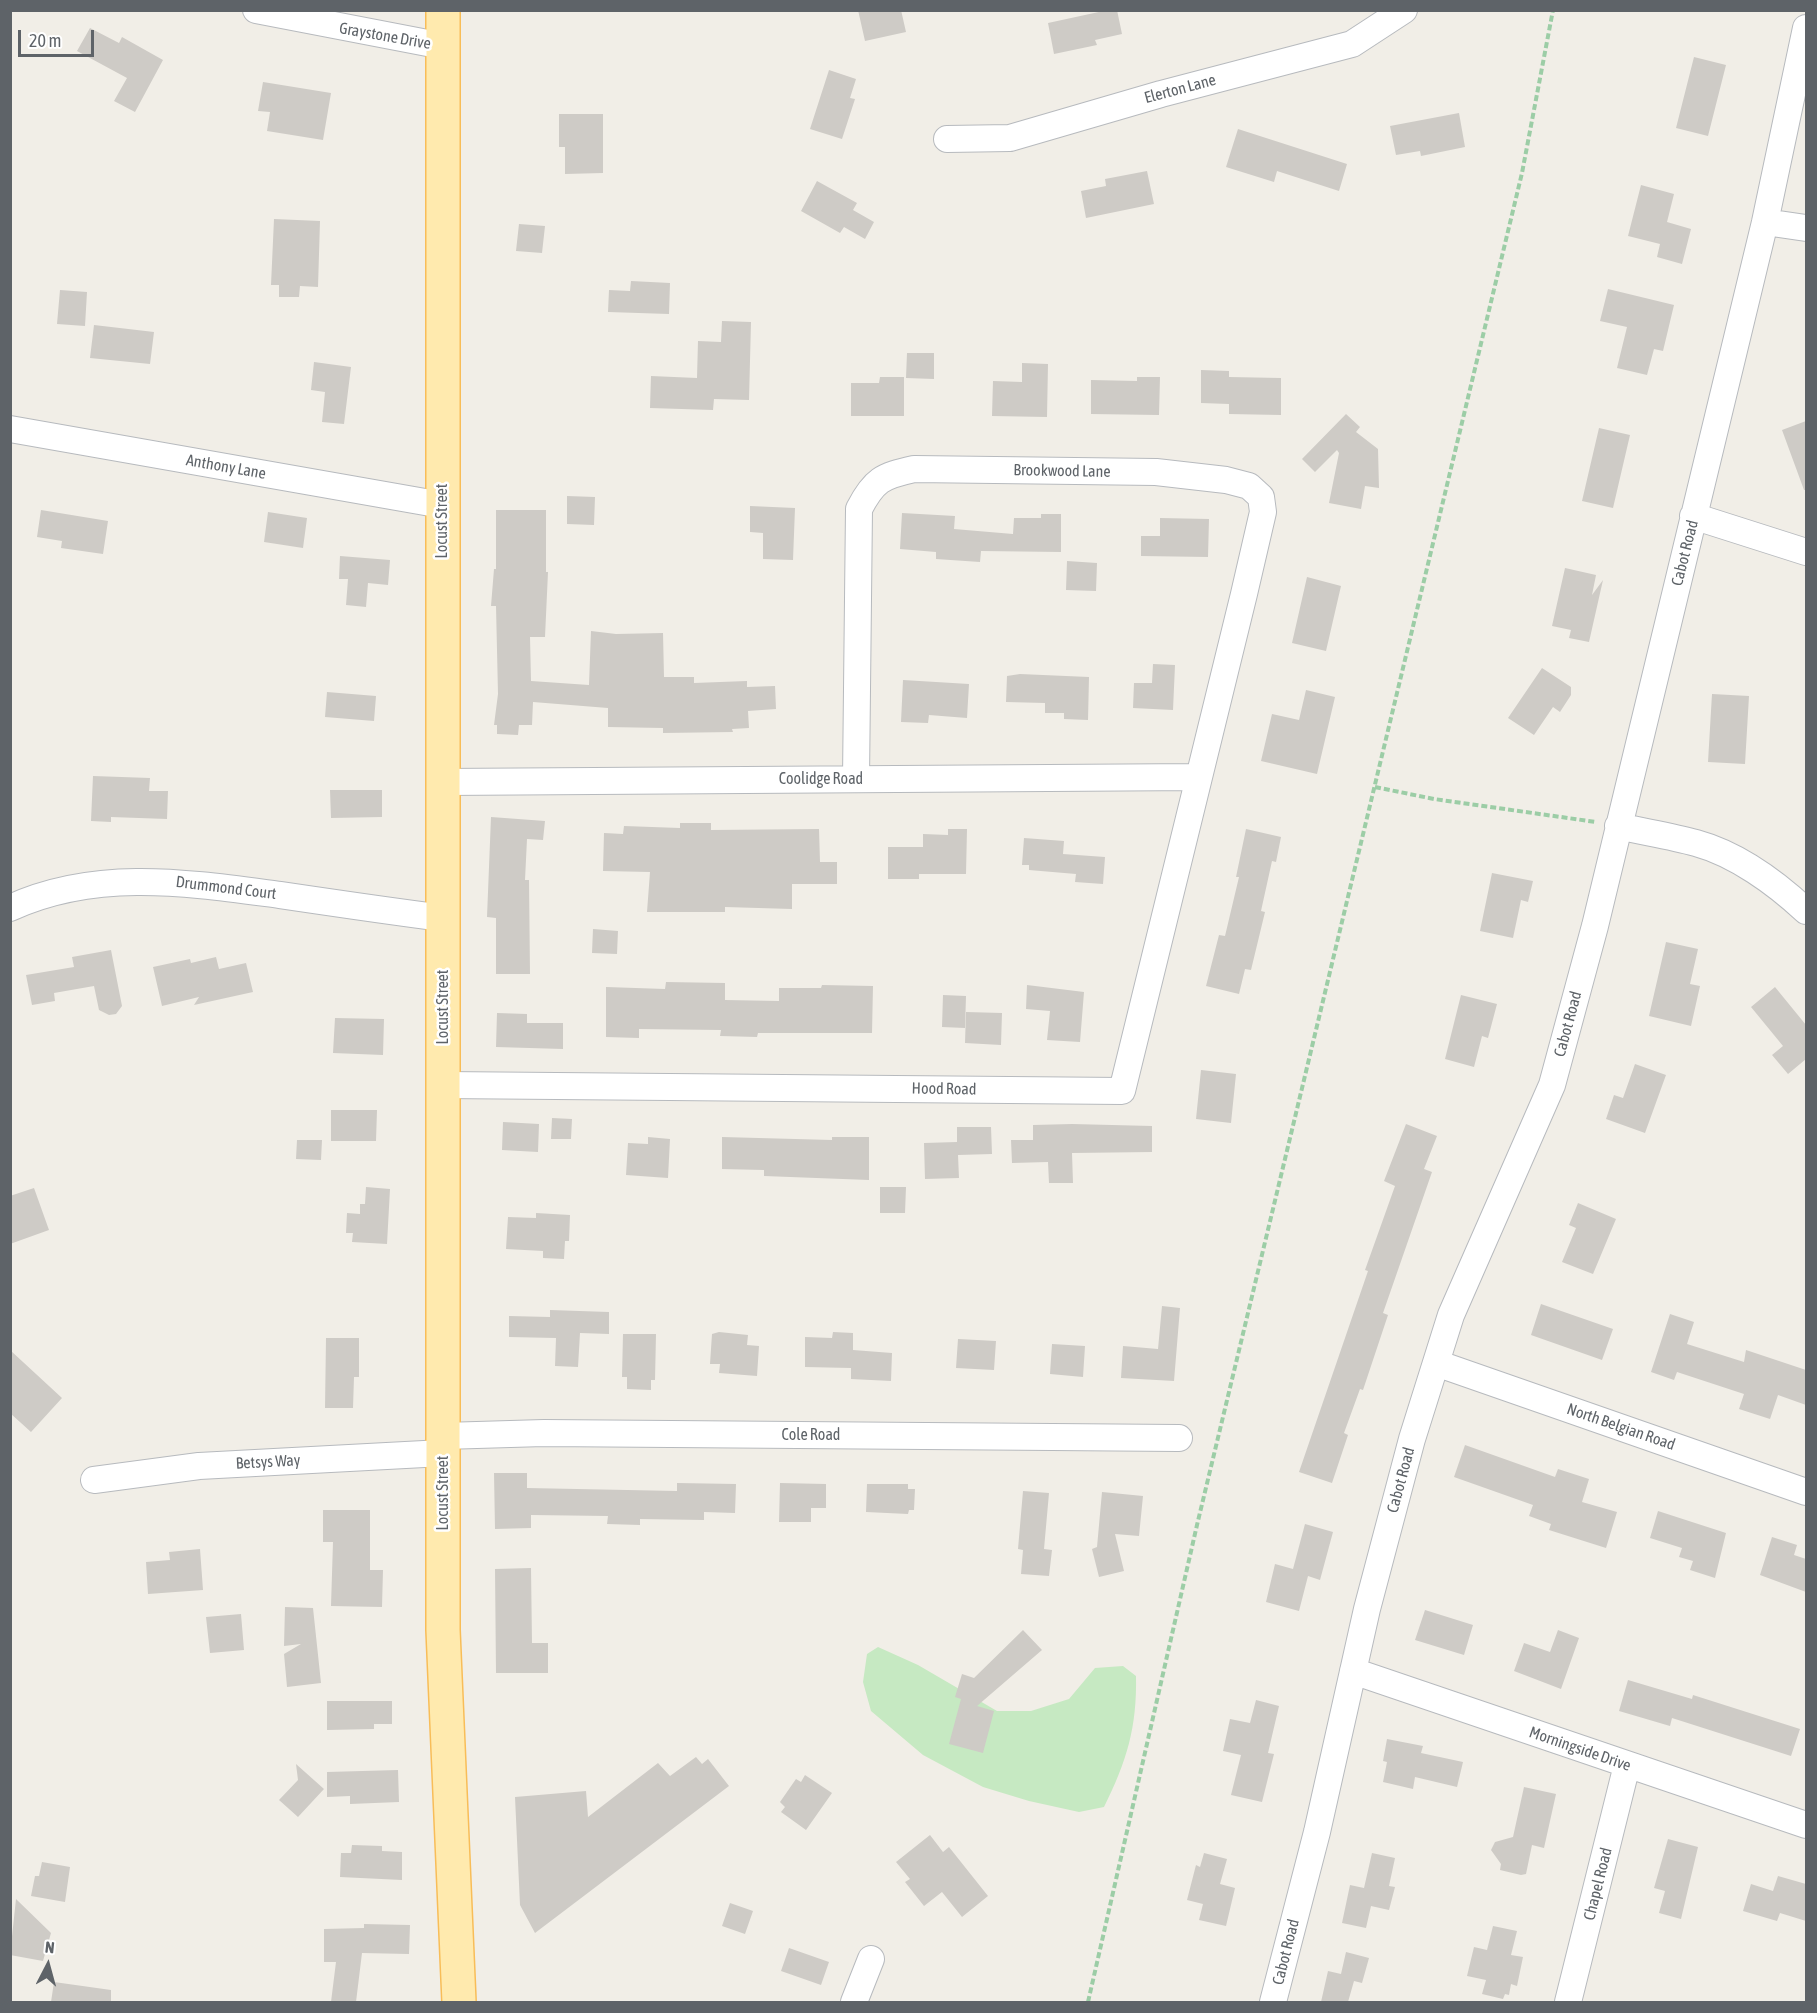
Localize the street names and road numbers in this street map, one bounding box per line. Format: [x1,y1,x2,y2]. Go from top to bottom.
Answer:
street label: Graystone Drive [338,18,432,54]
street label: Elerton Lane [1142,70,1218,108]
street label: Anthony Lane [185,451,267,483]
street label: Brookwood Lane [1013,461,1111,481]
street label: Locust Street [432,484,452,558]
street label: Cabot Road [1668,518,1702,588]
street label: Coolidge Road [779,769,863,789]
street label: Drummond Court [175,872,277,904]
street label: Locust Street [433,970,453,1044]
street label: Cabot Road [1550,989,1586,1059]
street label: Hood Road [912,1079,976,1099]
street label: North Belgian Road [1564,1399,1678,1455]
street label: Cole Road [782,1425,840,1445]
street label: Cabot Road [1383,1445,1419,1515]
street label: Betsys Way [235,1451,301,1473]
street label: Locust Street [433,1456,453,1530]
street label: Morningside Drive [1527,1723,1633,1775]
street label: Chapel Road [1580,1846,1616,1922]
street label: Cabot Road [1269,1917,1303,1987]

